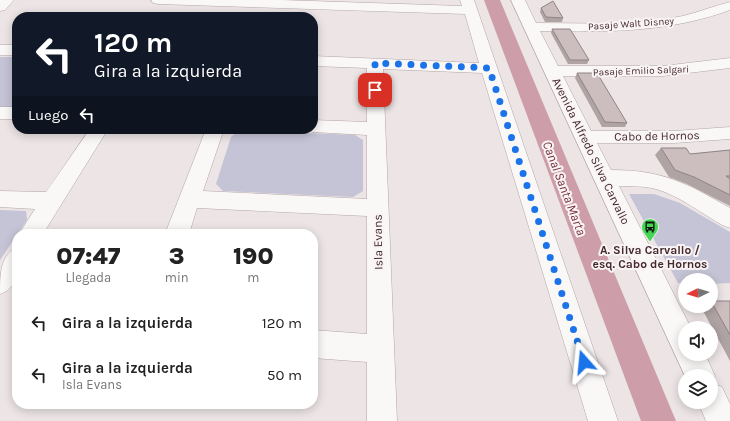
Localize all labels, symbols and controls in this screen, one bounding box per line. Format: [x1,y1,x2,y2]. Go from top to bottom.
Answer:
street label: Pasaje Walt Disney [588,15,675,33]
text: 120 m [94,26,172,59]
icon: left [28,28,80,80]
text: Gira a la izquierda [94,60,242,82]
street label: Pasaje Emilio Salgari [593,63,689,79]
pin [358,73,392,107]
street label: Avenida Alfredo Silva Carvallo [549,75,633,227]
icon: arrive [364,79,386,101]
icon: left [76,104,98,126]
text: Luego [28,106,68,124]
street label: Cabo de Hornos [614,128,700,144]
water label: Canal Santa Marta [540,139,590,238]
street label: Isla Evans [371,214,385,270]
bus stop icon: A. Silva Carvallo / esq. Cabo de Hornos [640,217,660,242]
text: 07:47 [56,242,120,270]
text: 3 [169,242,185,270]
text: 190 [233,242,274,270]
place label: A. Silva Carvallo / esq. Cabo de Hornos [593,243,707,271]
text: Llegada [65,270,111,285]
text: min [165,270,189,285]
text: m [247,270,259,285]
north arrow [678,273,718,313]
map controls [678,273,718,409]
icon: left [28,312,50,334]
text: Gira a la izquierda [62,314,193,332]
text: 120 m [262,314,302,332]
button: sound [678,321,718,361]
position arrow [563,341,605,383]
text: Gira a la izquierda [62,359,193,377]
icon: left [28,364,50,386]
text: 50 m [267,366,302,384]
button: layers [678,369,718,409]
text: Isla Evans [62,377,122,392]

